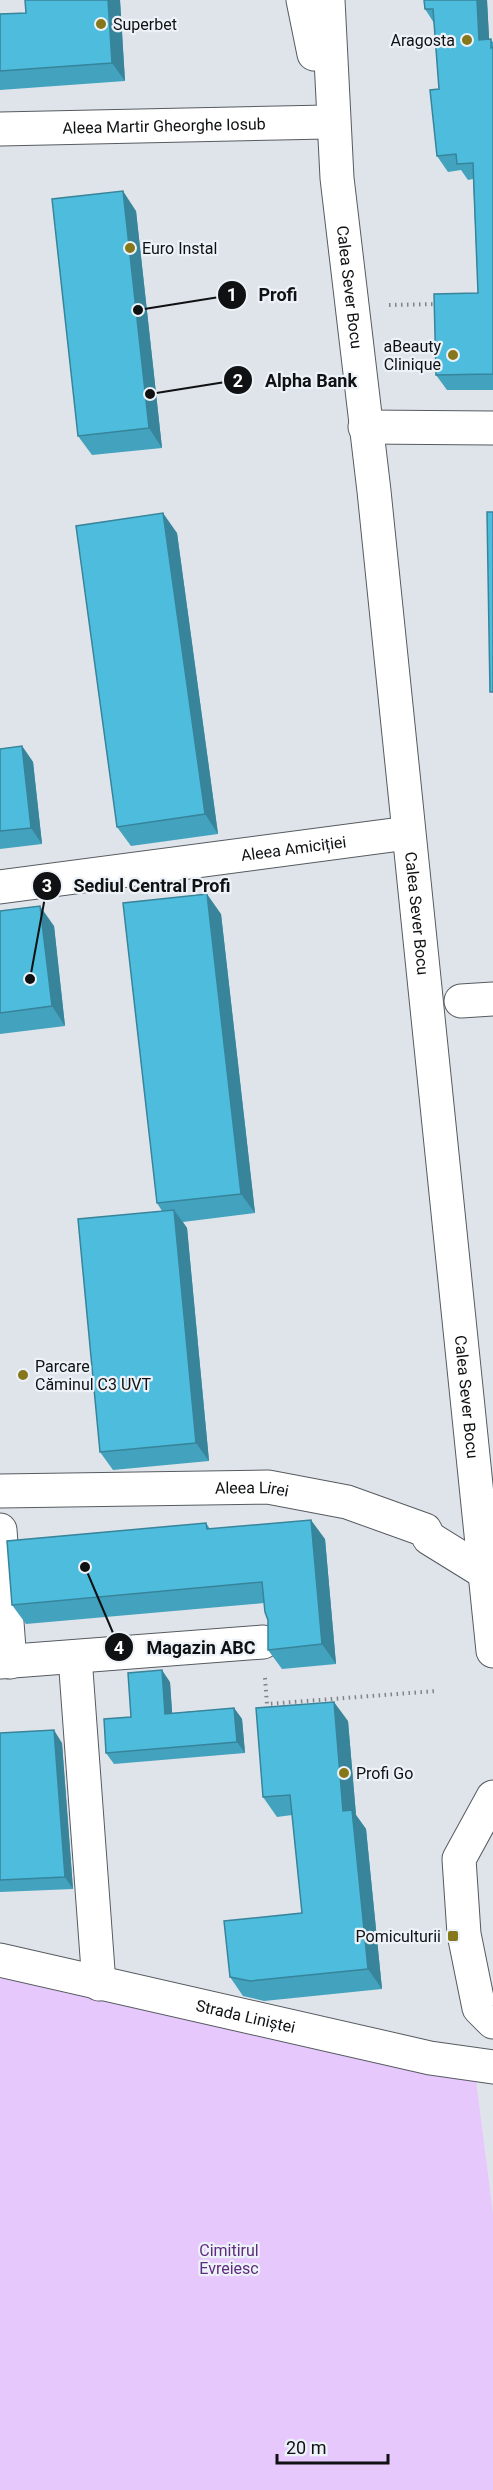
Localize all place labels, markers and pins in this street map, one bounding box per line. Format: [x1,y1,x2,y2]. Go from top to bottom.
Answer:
place label: Superbet [113,15,177,34]
marker: Superbet [94,17,108,31]
place label: Aragosta [390,31,455,50]
marker: Aragosta [460,33,474,47]
place label: Euro Instal [142,239,217,258]
marker: Euro Instal [123,241,137,255]
callout: Profi [217,277,310,313]
place label: aBeauty Clinique [384,337,441,374]
marker: aBeauty Clinique [446,348,460,362]
callout: Alpha Bank [223,362,369,398]
callout: Sediul Central Profi [32,868,242,904]
place label: Parcare Căminul C3 UVT [35,1357,151,1394]
marker: Parcare Căminul C3 UVT [16,1368,30,1382]
callout: Magazin ABC [104,1629,267,1665]
place label: Profi Go [356,1764,413,1783]
marker: Profi Go [337,1766,351,1780]
place label: Pomiculturii [356,1927,441,1946]
marker: Pomiculturii [446,1929,460,1943]

